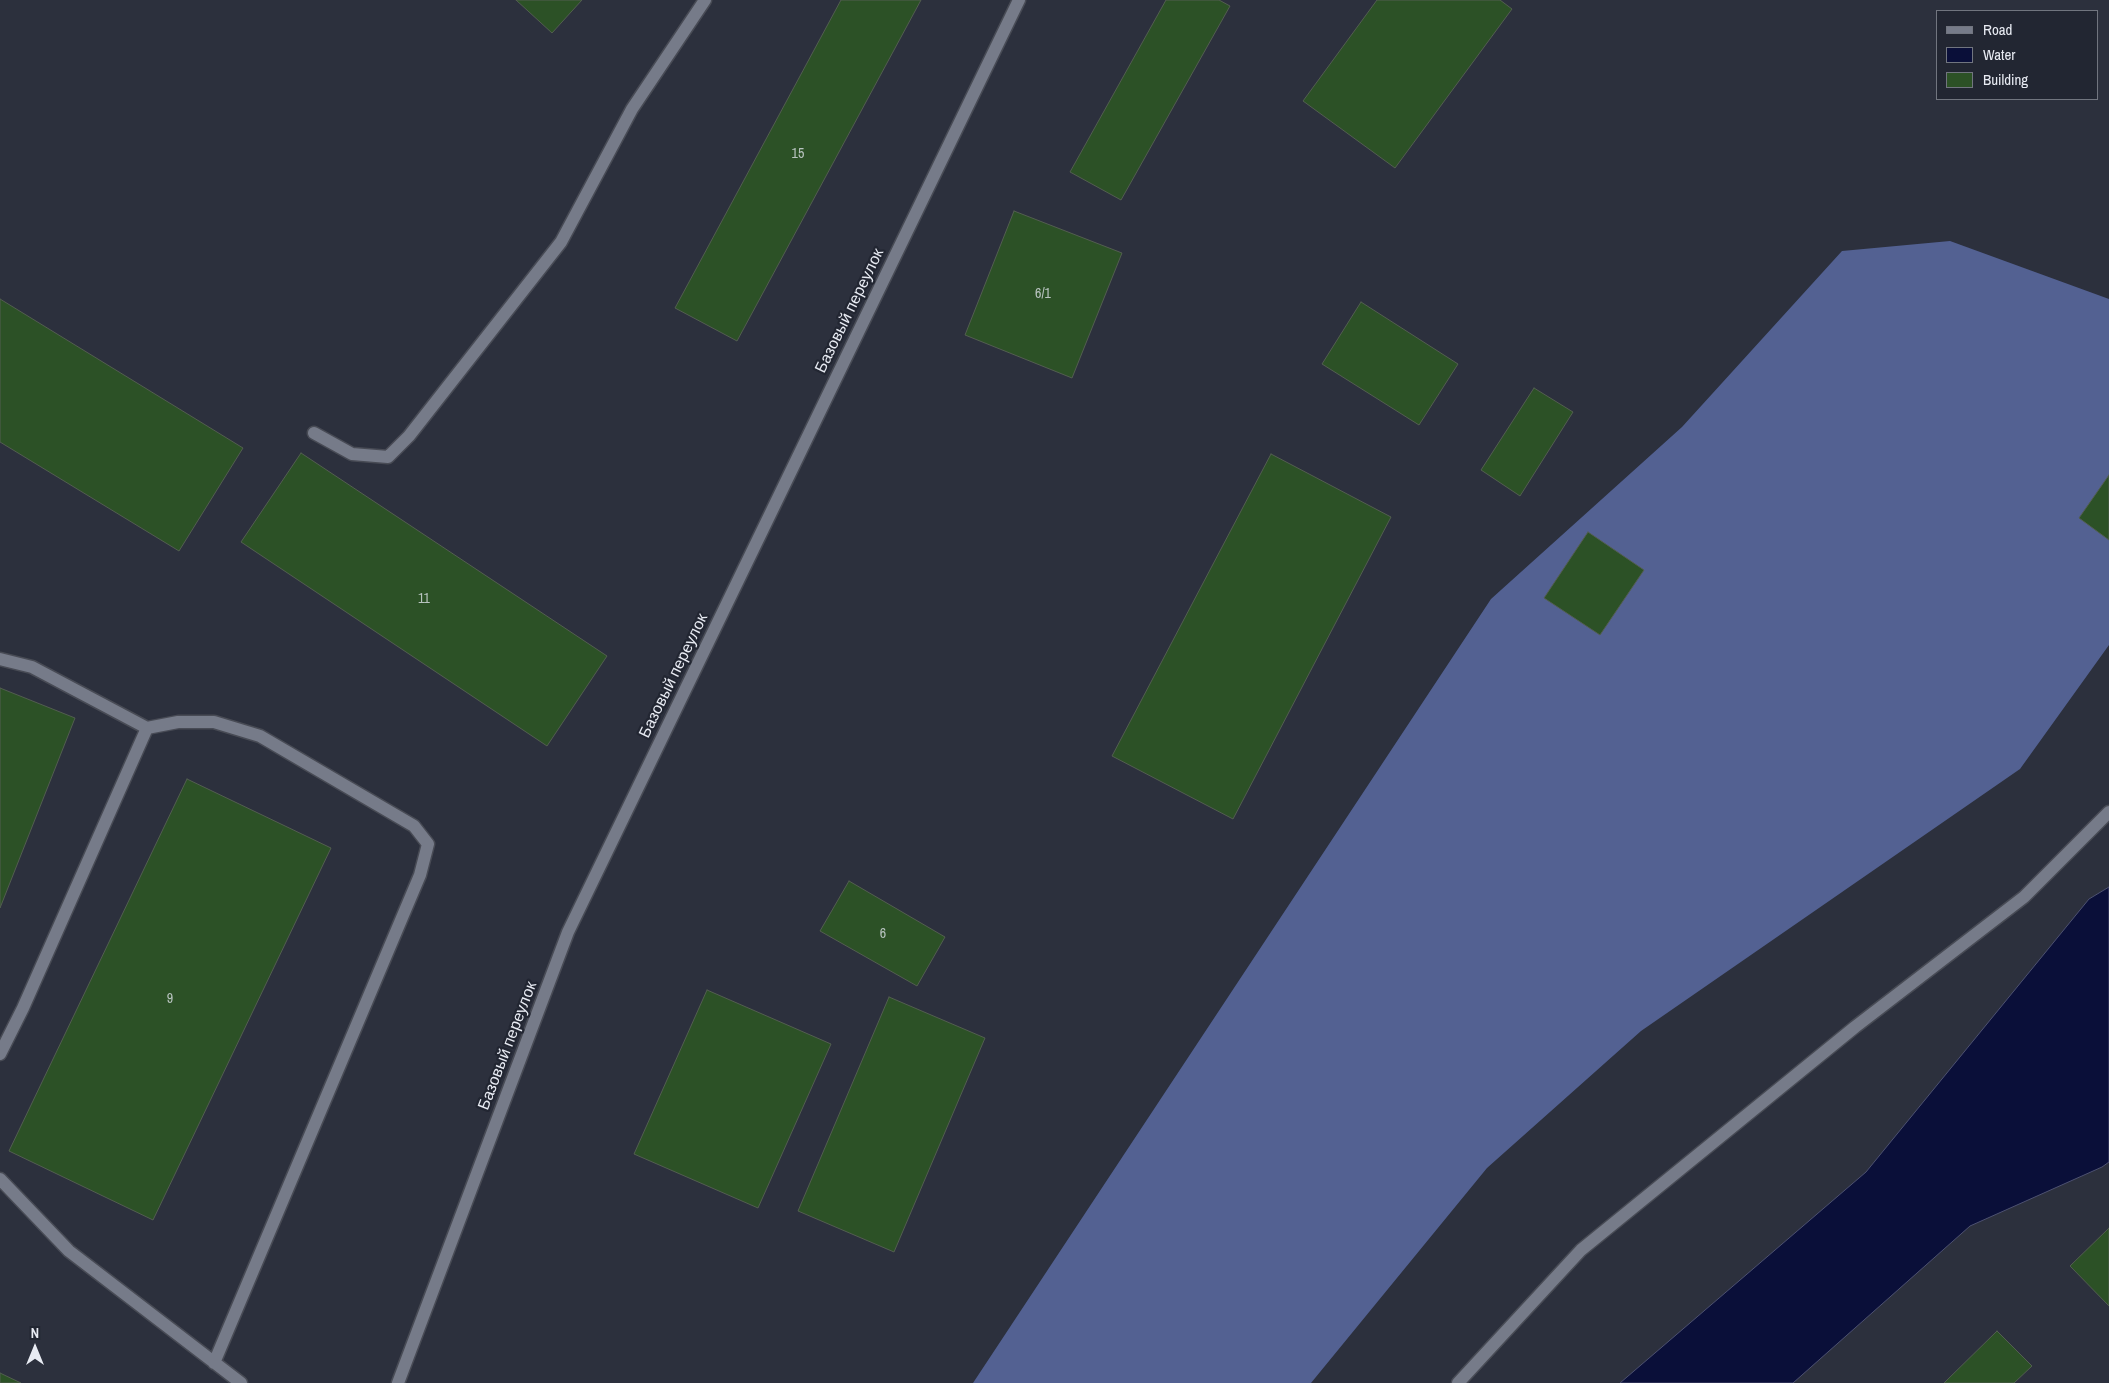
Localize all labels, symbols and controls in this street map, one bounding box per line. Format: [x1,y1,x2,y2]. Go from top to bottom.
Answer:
legend [1936,10,2099,100]
text: Road [1983,19,2012,40]
text: Water [1983,44,2015,65]
text: Building [1983,69,2028,90]
house number: 15 [792,146,804,162]
street label: Базовый переулок [812,246,888,376]
house number: 6/1 [1035,286,1051,302]
house number: 11 [418,591,430,607]
street label: Базовый переулок [636,611,712,741]
house number: 6 [880,926,886,942]
street label: Базовый переулок [475,979,541,1113]
house number: 9 [167,991,173,1007]
north arrow [10,1323,60,1373]
text: N [31,1324,39,1342]

